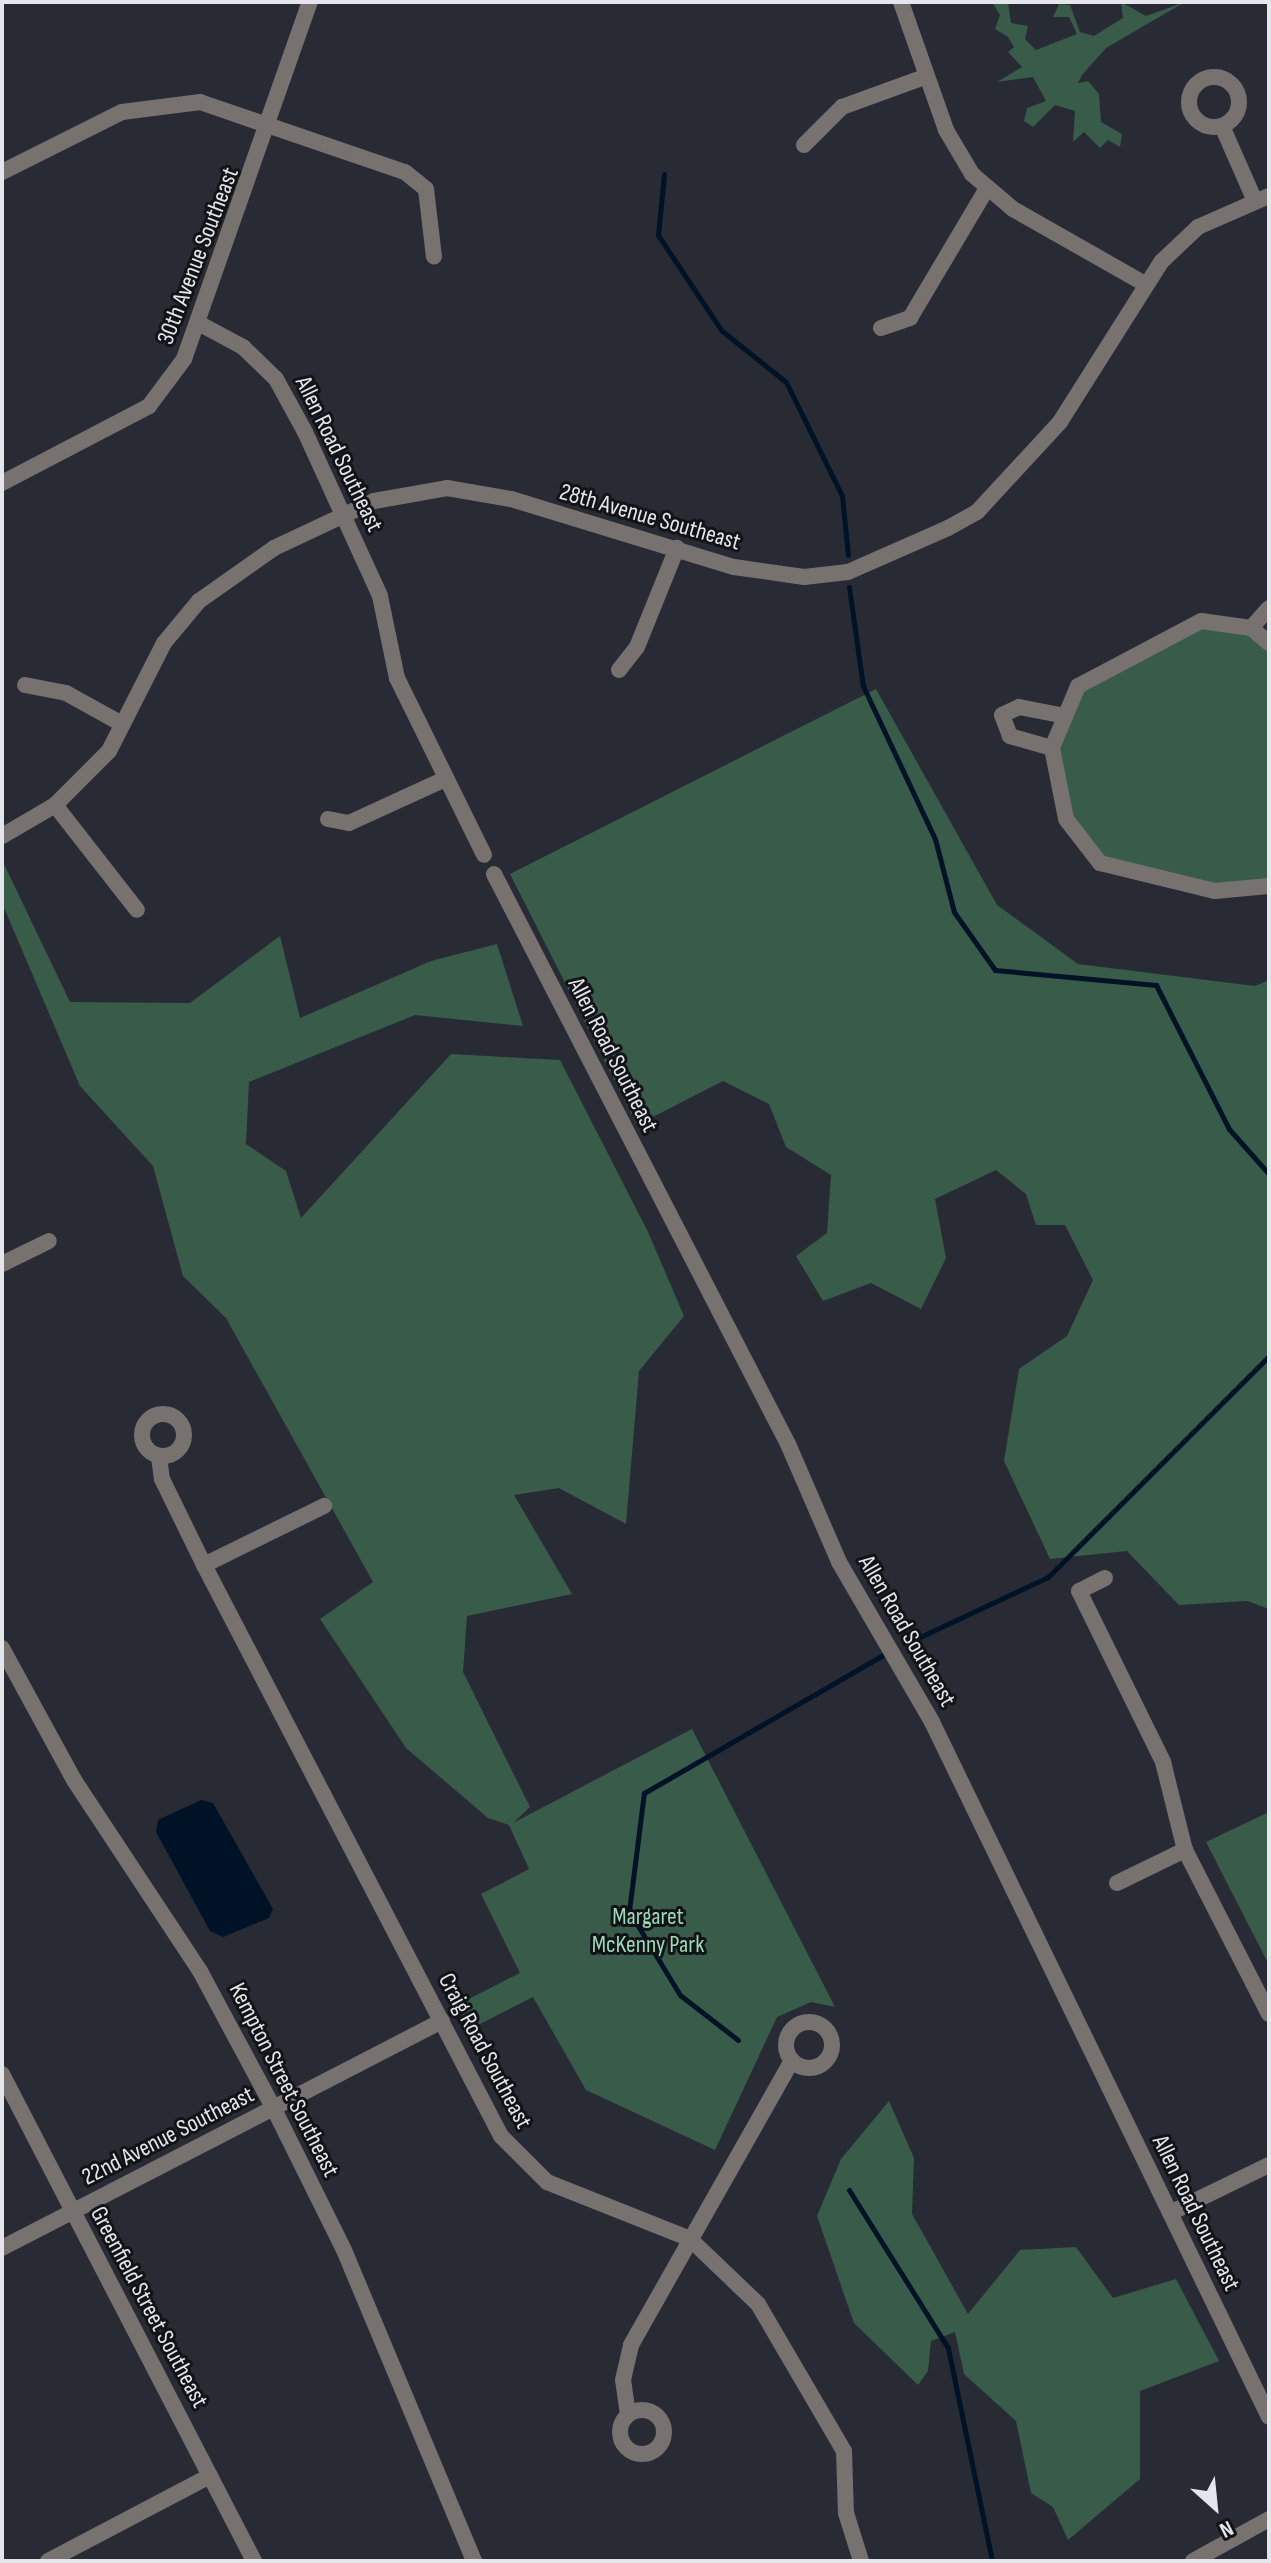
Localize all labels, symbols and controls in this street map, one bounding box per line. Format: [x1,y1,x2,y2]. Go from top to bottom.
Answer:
street label: 30th Avenue Southeast [151,163,245,349]
street label: Allen Road Southeast [289,371,389,537]
street label: 28th Avenue Southeast [556,477,744,557]
street label: Allen Road Southeast [562,973,664,1137]
street label: Allen Road Southeast [852,1550,962,1712]
park label: Margaret McKenny Park [592,1903,704,1959]
street label: Craig Road Southeast [432,1968,538,2134]
street label: Kempton Street Southeast [223,1978,345,2182]
street label: 22nd Avenue Southeast [77,2080,259,2192]
street label: Allen Road Southeast [1146,2130,1246,2296]
street label: Greenfield Street Southeast [84,2202,214,2412]
north arrow [1175,2467,1255,2547]
text: N [1215,2514,1237,2544]

